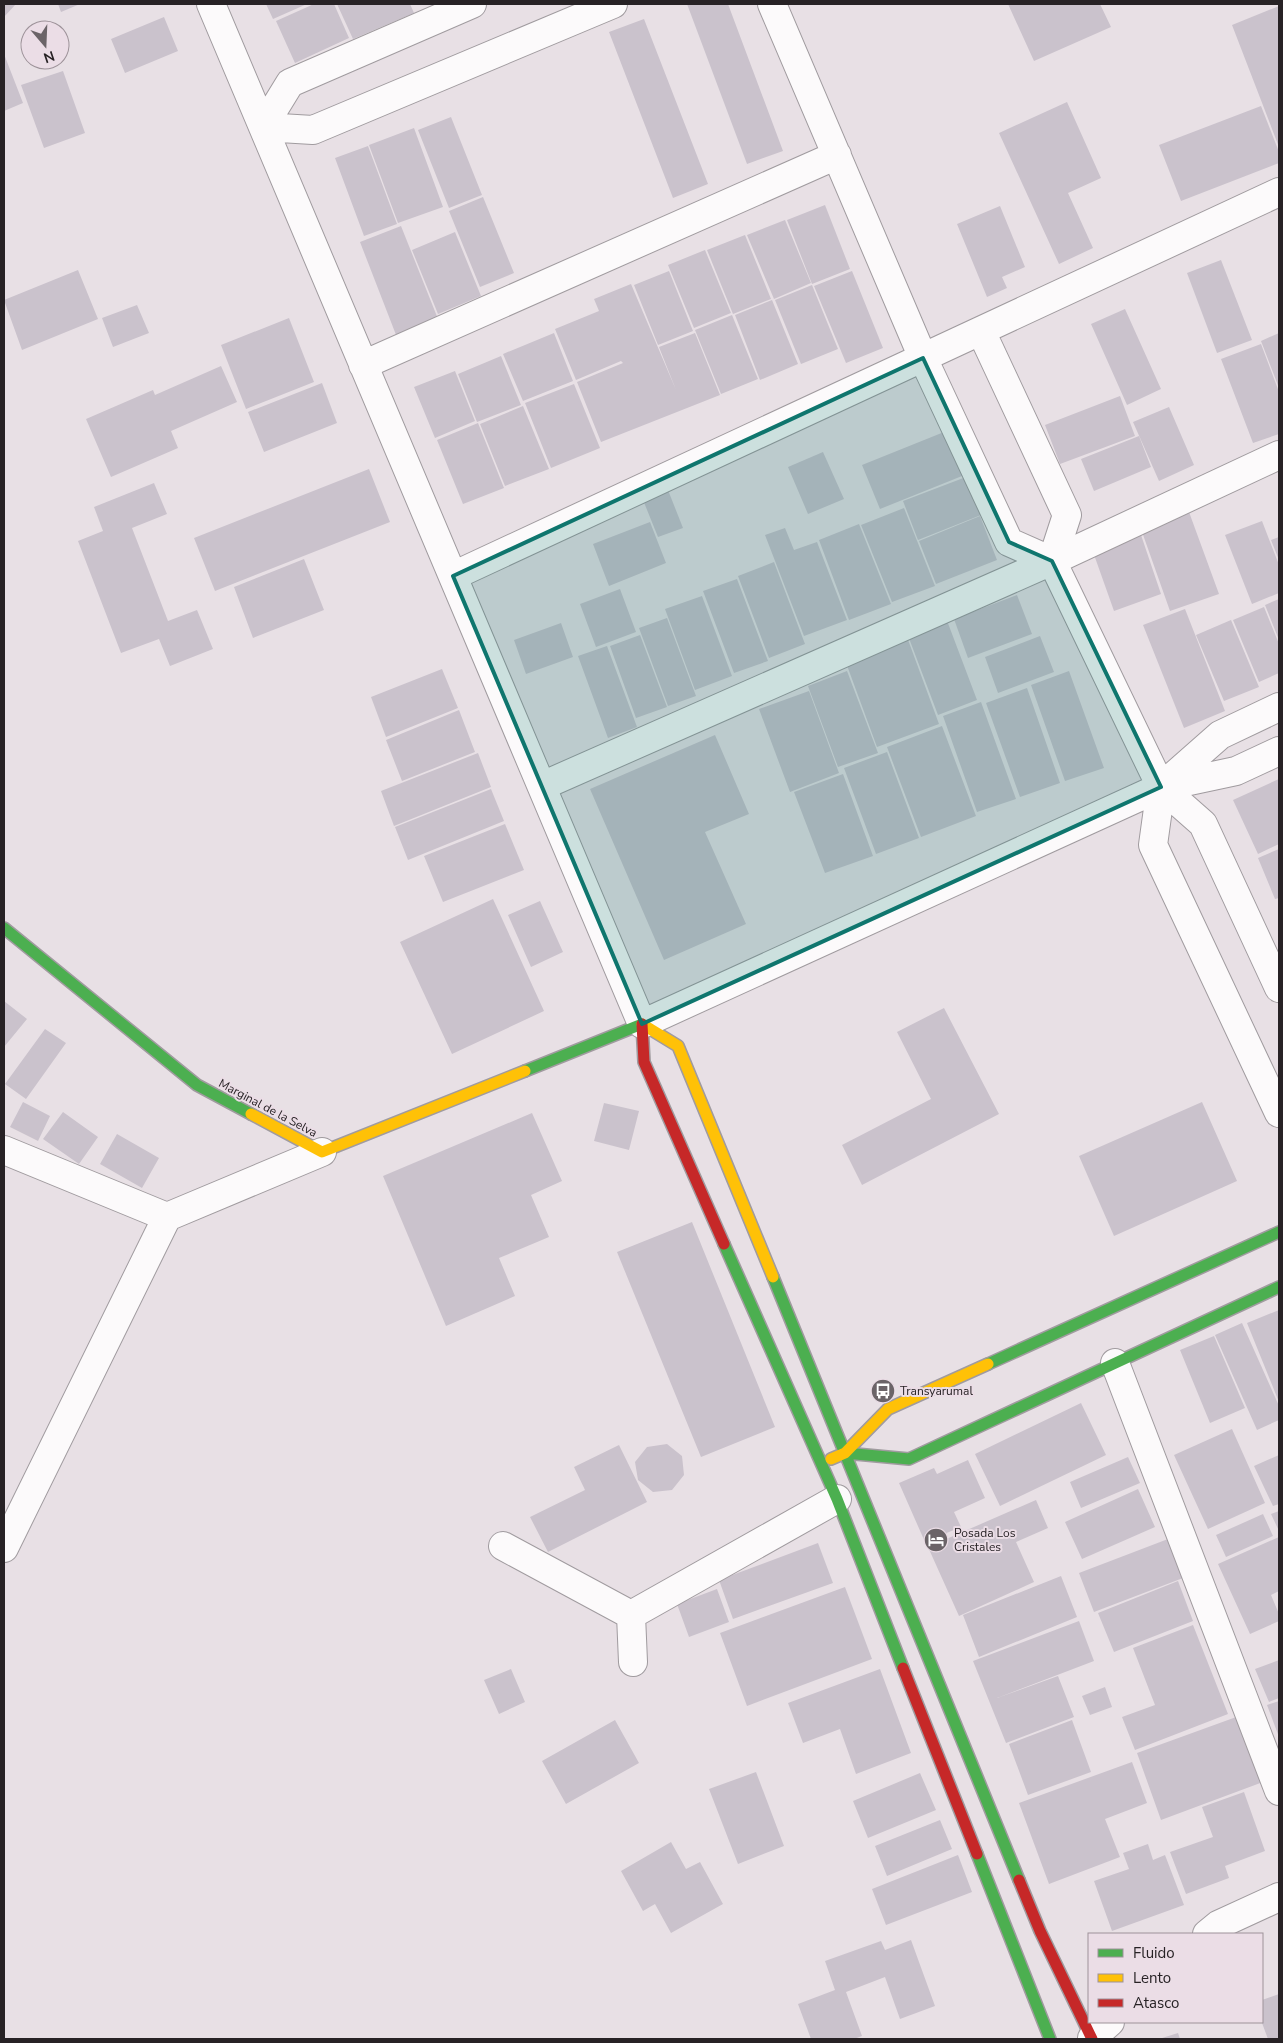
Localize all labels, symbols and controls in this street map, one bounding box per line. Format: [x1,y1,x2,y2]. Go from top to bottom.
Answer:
north arrow [20,20,70,70]
text: N [41,46,57,68]
street label: Marginal de la Selva [216,1075,320,1141]
bus stop icon: Transyarumal [870,1378,896,1404]
place label: Transyarumal [900,1383,973,1399]
place label: Posada Los Cristales [954,1525,1016,1555]
hotel icon: Posada Los Cristales [923,1527,949,1553]
legend [1088,1933,1263,2023]
text: Fluido [1133,1943,1175,1963]
text: Lento [1133,1968,1171,1988]
text: Atasco [1133,1993,1179,2013]

